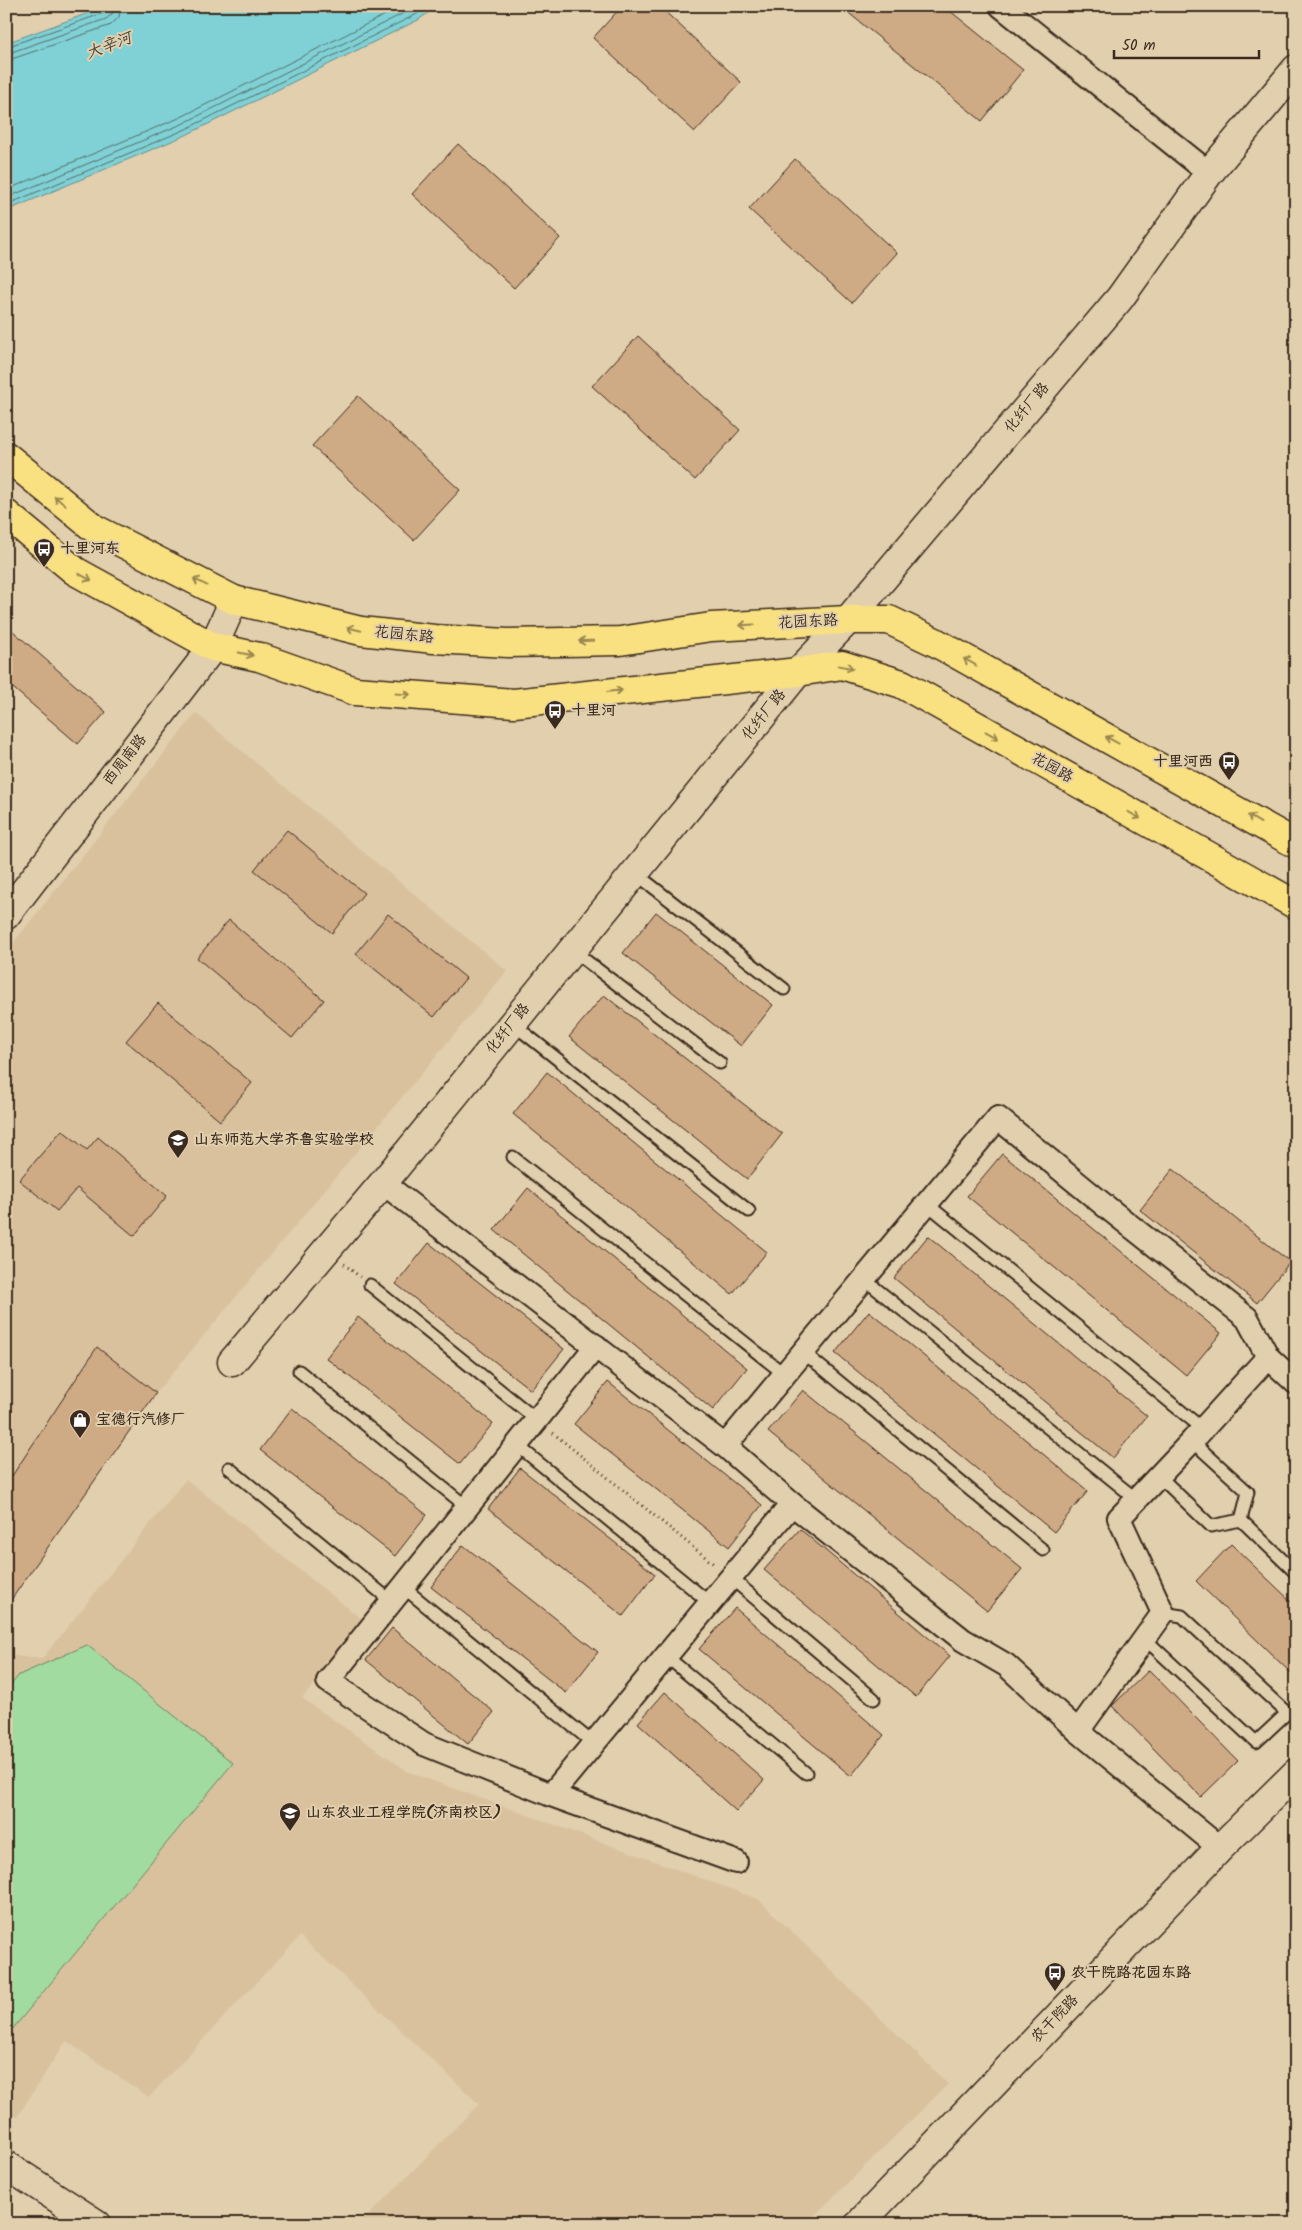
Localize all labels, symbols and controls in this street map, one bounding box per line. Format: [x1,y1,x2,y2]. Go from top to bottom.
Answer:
water label: 大辛河 [82,25,139,66]
scale bar [1114,28,1260,60]
text: 50 m [1122,34,1156,58]
street label: 化纤厂路 [999,377,1055,439]
one-way arrow [54,495,67,506]
bus stop icon: 十里河东 [32,537,56,568]
place label: 十里河东 [60,537,120,561]
one-way arrow [78,572,92,582]
one-way arrow [192,577,207,587]
street label: 花园东路 [777,608,839,636]
street label: 花园东路 [373,620,435,650]
one-way arrow [739,621,755,630]
one-way arrow [347,624,363,633]
one-way arrow [578,637,594,646]
one-way arrow [238,650,254,659]
one-way arrow [963,656,977,666]
one-way arrow [837,663,853,673]
street label: 化纤厂路 [736,684,792,746]
one-way arrow [607,686,623,696]
one-way arrow [394,690,410,699]
bus stop icon: 十里河 [543,699,567,730]
place label: 十里河 [571,699,616,723]
street label: 西周南路 [97,729,153,791]
one-way arrow [985,730,1000,740]
one-way arrow [1105,735,1119,745]
street label: 花园路 [1026,747,1078,789]
place label: 十里河西 [1153,750,1213,774]
bus stop icon: 十里河西 [1217,750,1241,781]
one-way arrow [1126,810,1141,820]
one-way arrow [1247,814,1261,824]
street label: 化纤厂路 [480,998,536,1060]
school or university icon: 山东师范大学齐鲁实验学校 [166,1128,190,1159]
place label: 山东师范大学齐鲁实验学校 [194,1128,374,1152]
shop icon: 宝德行汽修厂 [68,1408,92,1439]
place label: 宝德行汽修厂 [96,1408,186,1432]
school or university icon: 山东农业工程学院(济南校区) [278,1801,302,1832]
place label: 山东农业工程学院(济南校区) [306,1801,501,1825]
bus stop icon: 农干院路花园东路 [1043,1961,1067,1992]
place label: 农干院路花园东路 [1071,1961,1191,1985]
street label: 农干院路 [1026,1989,1084,2049]

